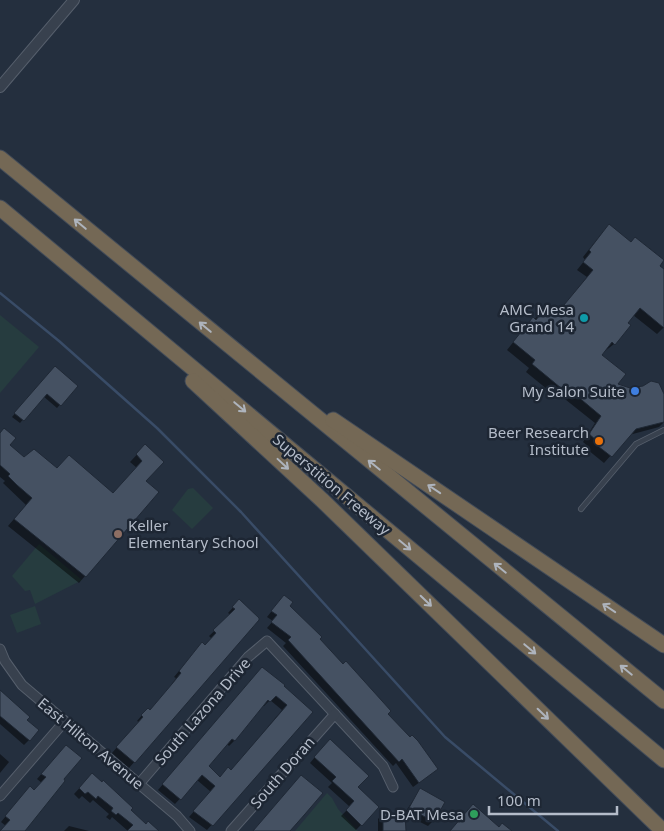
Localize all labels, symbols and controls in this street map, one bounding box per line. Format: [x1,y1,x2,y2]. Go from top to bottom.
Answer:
one-way arrow [74,218,87,229]
place label: AMC Mesa Grand 14 [500,299,574,336]
marker: AMC Mesa Grand 14 [578,312,590,324]
one-way arrow [199,321,212,333]
place label: My Salon Suite [522,381,625,401]
marker: My Salon Suite [629,385,641,397]
one-way arrow [233,402,246,413]
place label: Beer Research Institute [488,422,589,459]
street label: Superstition Freeway [269,429,395,539]
marker: Beer Research Institute [593,435,605,447]
one-way arrow [277,458,290,470]
one-way arrow [368,460,381,471]
one-way arrow [427,484,441,494]
place label: Keller Elementary School [128,515,259,552]
marker: Keller Elementary School [112,528,124,540]
one-way arrow [399,539,412,550]
one-way arrow [494,562,507,573]
one-way arrow [420,594,432,607]
one-way arrow [602,603,616,613]
one-way arrow [523,643,536,654]
street label: South Lazona Drive [150,653,254,769]
one-way arrow [620,665,633,676]
street label: East Hilton Avenue [34,693,148,793]
one-way arrow [536,708,549,720]
street label: South Doran [245,732,319,812]
scale bar [489,784,616,816]
text: 100 m [497,790,541,810]
place label: D-BAT Mesa [380,804,464,824]
marker: D-BAT Mesa [468,808,480,820]

